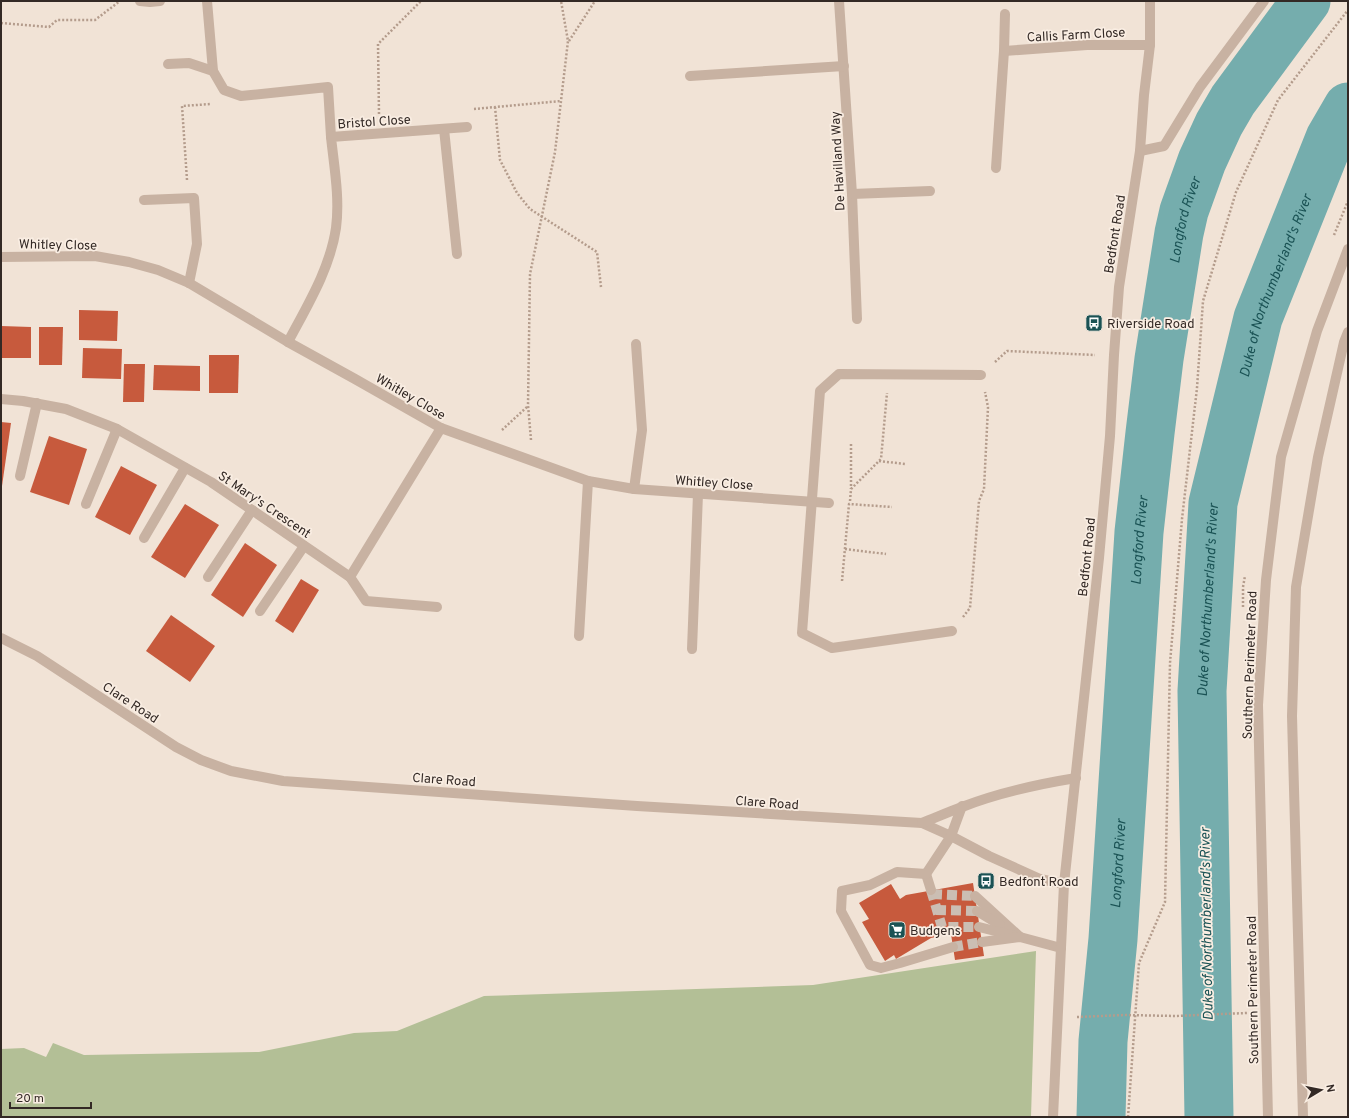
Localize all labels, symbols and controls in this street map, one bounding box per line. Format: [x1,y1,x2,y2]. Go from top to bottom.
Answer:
street label: Callis Farm Close [1026,25,1126,47]
street label: De Havilland Way [828,110,850,211]
street label: Bristol Close [337,112,411,134]
water label: Longford River [1167,173,1206,265]
water label: Duke of Northumberland's River [1237,190,1317,379]
street label: Bedfont Road [1102,194,1130,275]
street label: Whitley Close [19,237,97,255]
bus stop icon: Riverside Road [1084,313,1104,333]
place label: Riverside Road [1107,317,1194,333]
street label: Whitley Close [372,371,448,424]
street label: St Mary's Crescent [214,469,313,543]
street label: Whitley Close [674,473,753,495]
water label: Longford River [1129,494,1153,585]
water label: Duke of Northumberland's River [1195,502,1223,697]
street label: Bedfont Road [1076,517,1100,598]
street label: Southern Perimeter Road [1240,591,1262,740]
street label: Clare Road [99,680,161,728]
street label: Clare Road [412,771,476,791]
street label: Clare Road [735,794,799,814]
water label: Longford River [1108,817,1131,909]
water label: Duke of Northumberland's River [1197,826,1218,1021]
bus stop icon: Bedfont Road [976,871,996,891]
place label: Bedfont Road [999,875,1079,891]
street label: Southern Perimeter Road [1245,916,1263,1064]
supermarket icon: Budgens [887,920,907,940]
place label: Budgens [910,924,961,940]
north arrow [1301,1070,1341,1110]
text: N [1322,1083,1337,1094]
scale bar [10,1084,91,1110]
text: 20 m [16,1091,44,1107]

